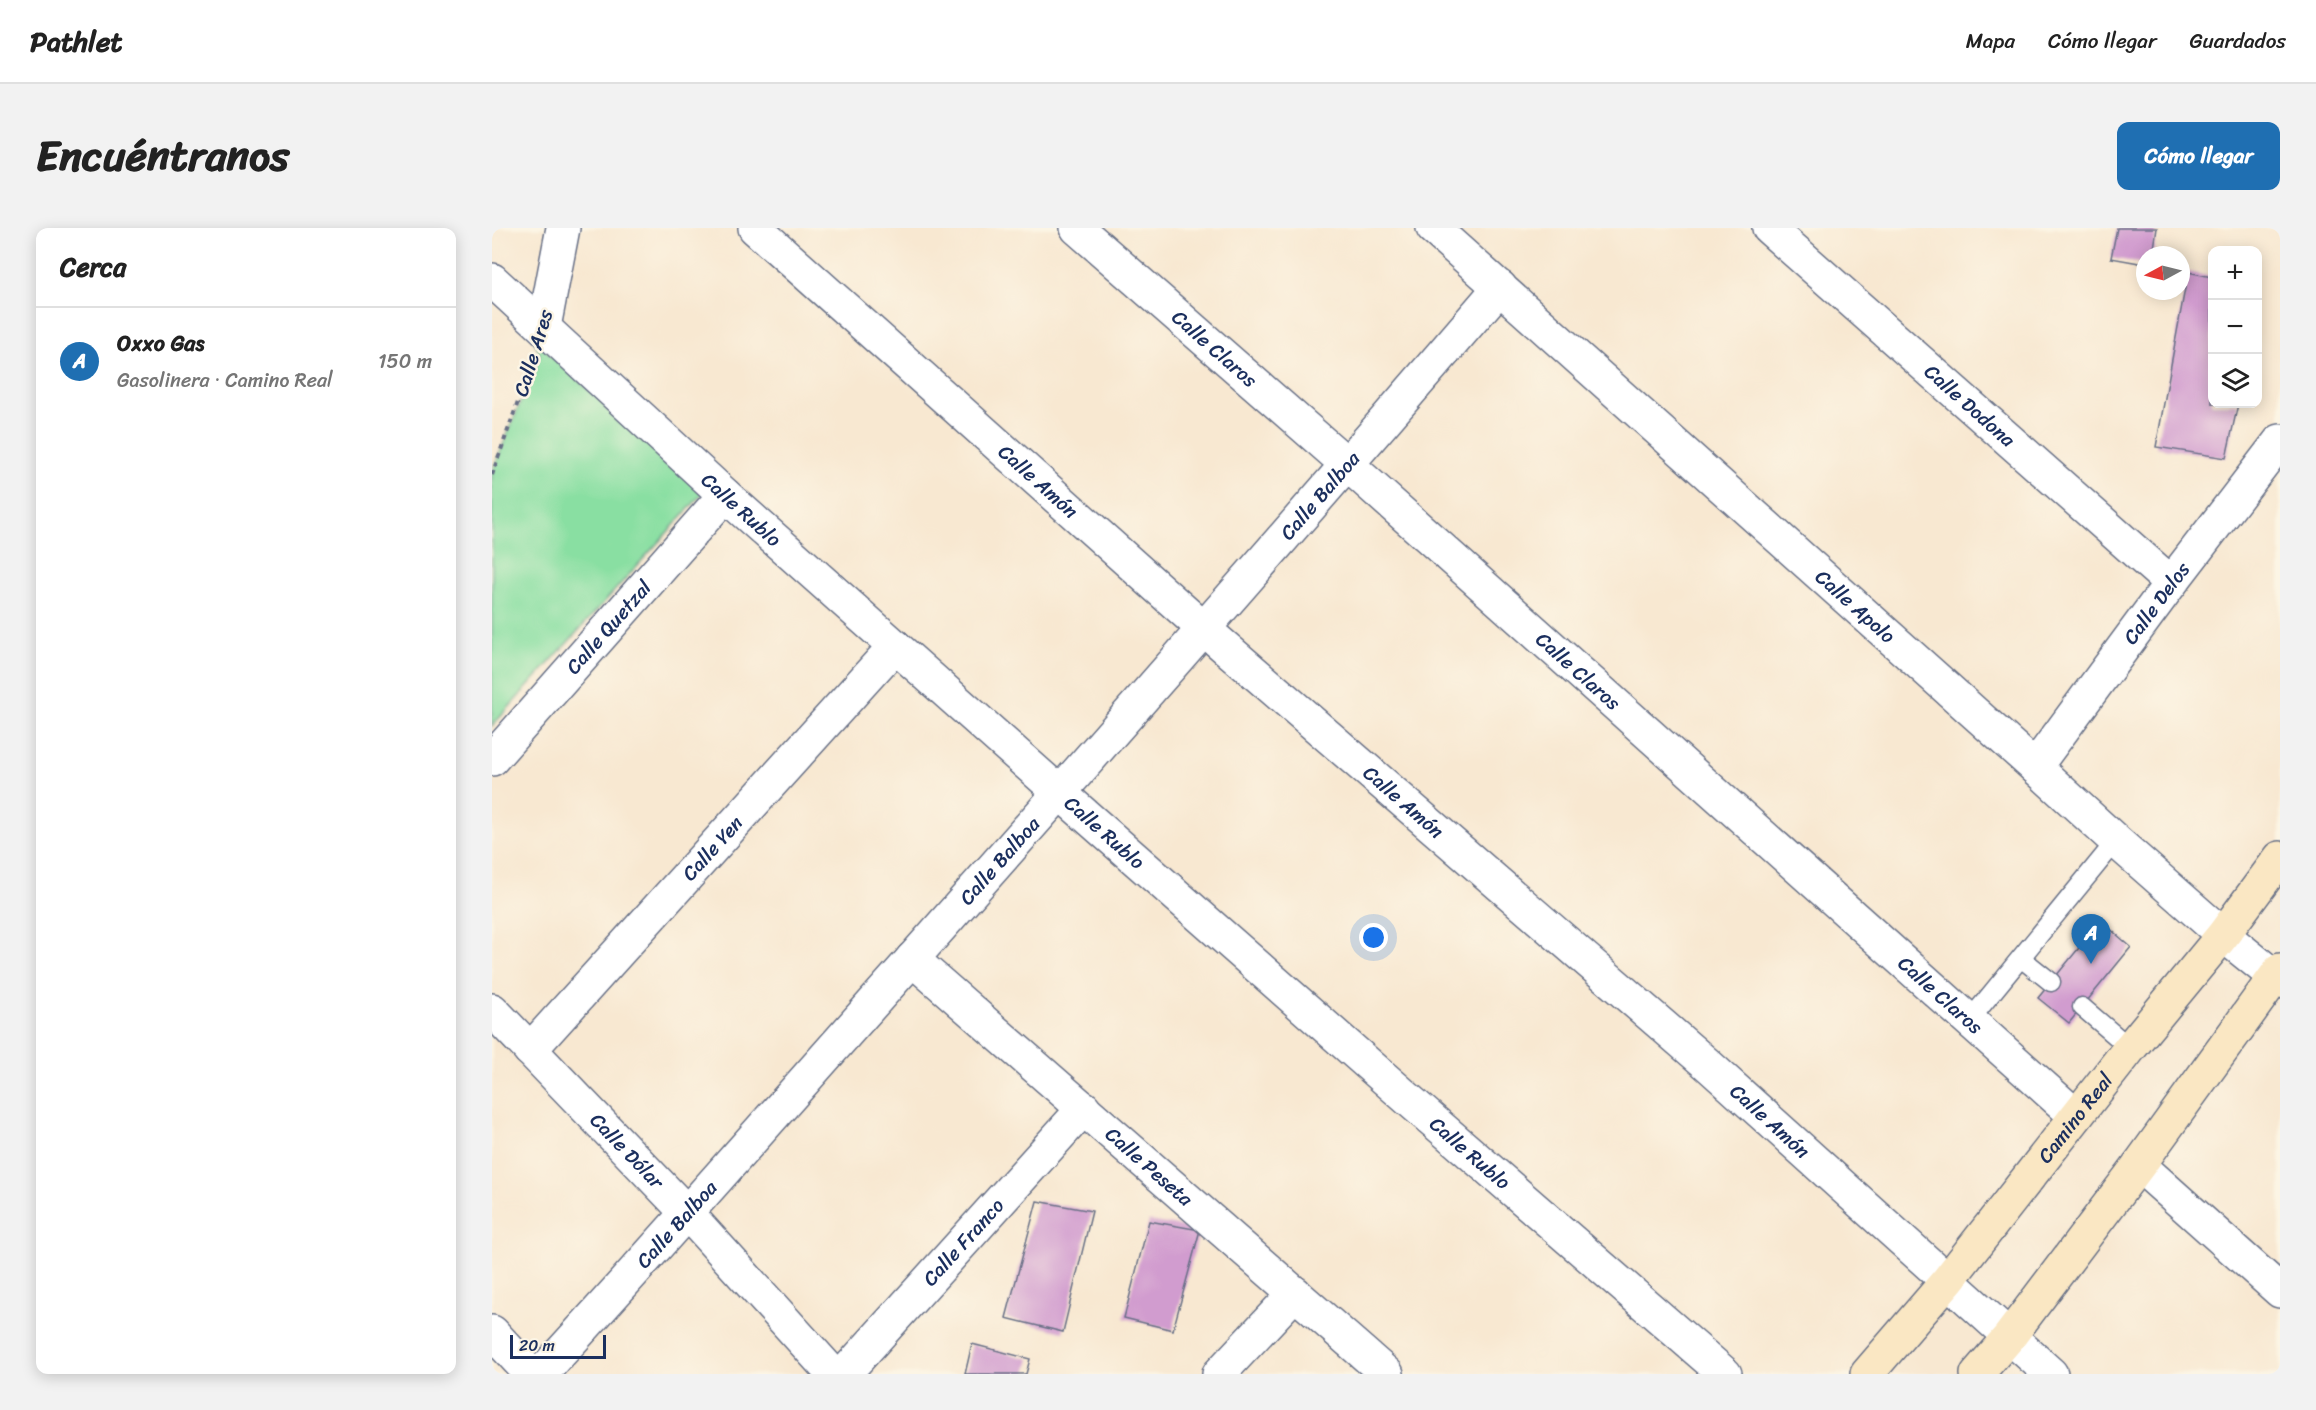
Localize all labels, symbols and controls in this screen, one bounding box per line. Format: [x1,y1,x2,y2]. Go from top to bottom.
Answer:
text: Pathlet [30,17,123,66]
text: Mapa [1966,22,2015,60]
text: Cómo llegar [2048,22,2157,60]
text: Guardados [2190,22,2286,60]
text: Encuéntranos [36,119,289,193]
button: Cómo llegar [2117,122,2280,190]
text: Cerca [60,244,126,290]
north arrow [2136,246,2190,300]
map controls [2208,246,2262,408]
button: + [2208,246,2262,300]
button: − [2208,300,2262,354]
street label: Calle Claros [1163,301,1266,397]
street label: Calle Ares [504,304,564,401]
text: Oxxo Gas [117,324,204,363]
text: A [73,344,86,379]
text: 150 m [378,344,432,379]
button: layers [2208,354,2262,408]
street label: Calle Dodona [1916,355,2024,457]
text: Gasolinera · Camino Real [117,363,333,398]
street label: Calle Amón [990,436,1087,528]
street label: Calle Balboa [1271,442,1370,549]
street label: Calle Rublo [693,464,790,556]
street label: Calle Delos [2114,554,2200,652]
street label: Calle Apolo [1807,561,1904,653]
street label: Calle Quetzal [557,571,661,683]
street label: Calle Claros [1527,623,1629,720]
street label: Calle Amón [1355,756,1452,848]
street label: Calle Rublo [1056,787,1153,879]
street label: Calle Yen [673,807,752,889]
street label: Calle Balboa [950,808,1050,914]
pin: A [2072,914,2110,964]
your location [1359,923,1388,952]
street label: Calle Claros [1889,947,1992,1044]
street label: Camino Real [2029,1065,2123,1171]
street label: Calle Amón [1721,1075,1818,1168]
street label: Calle Dólar [581,1104,674,1199]
street label: Calle Rublo [1421,1108,1519,1199]
street label: Calle Peseta [1097,1118,1202,1216]
street label: Calle Balboa [628,1172,727,1277]
street label: Calle Franco [914,1190,1013,1295]
text: 20 m [519,1331,555,1360]
scale bar [510,1332,606,1360]

